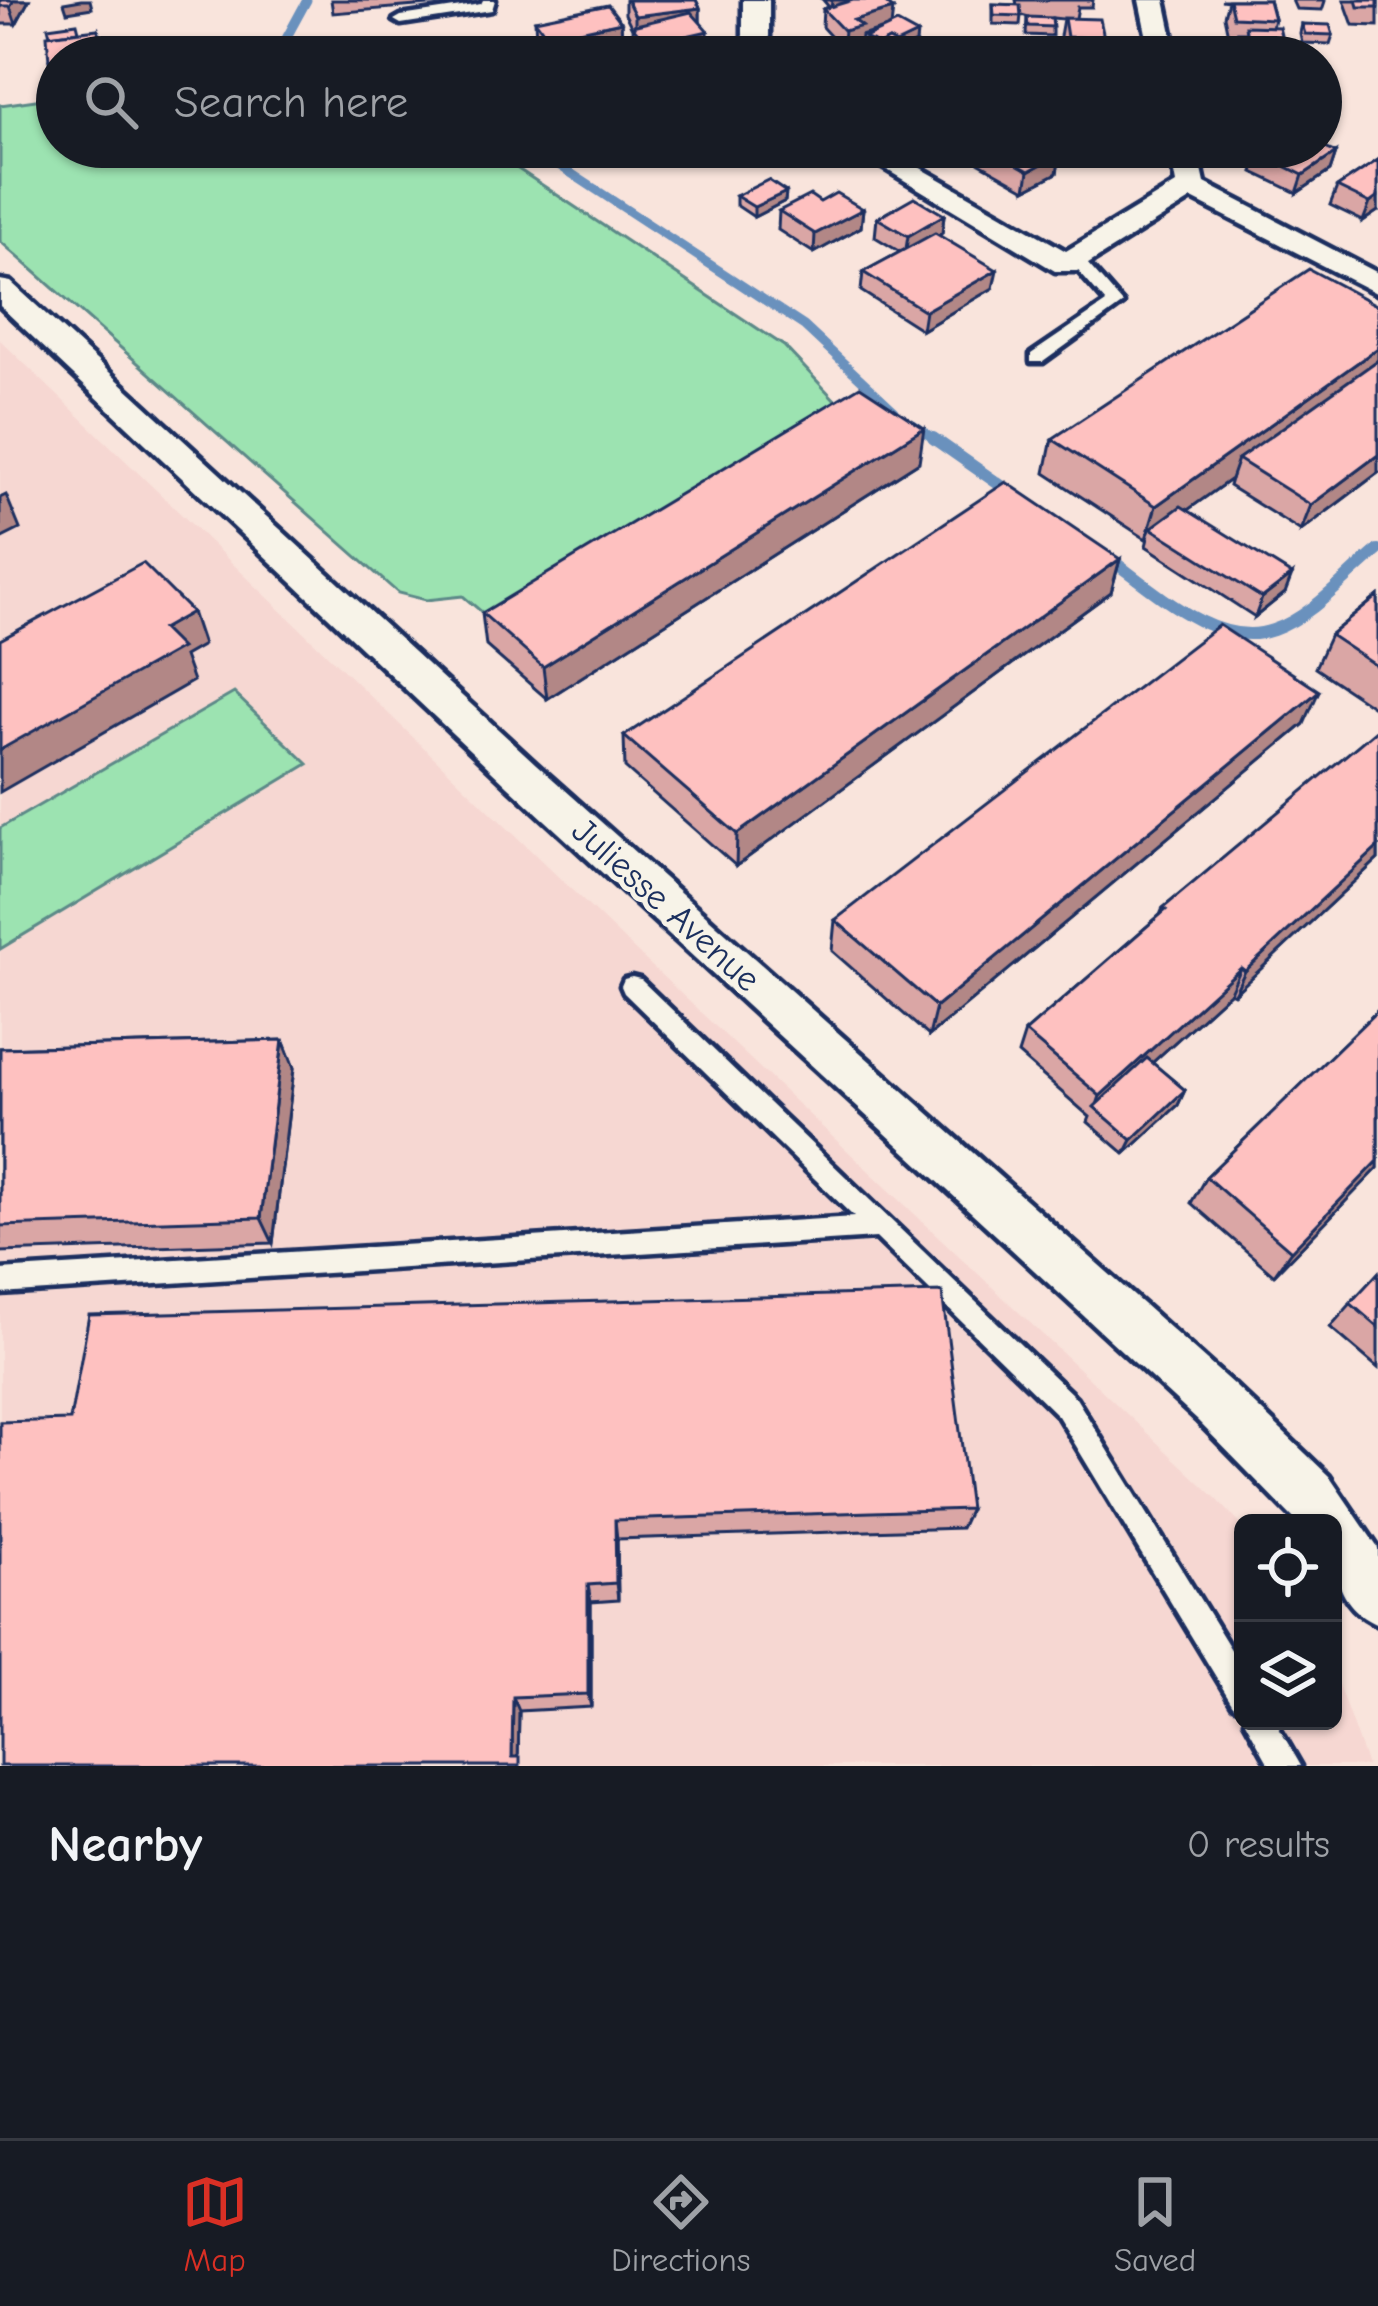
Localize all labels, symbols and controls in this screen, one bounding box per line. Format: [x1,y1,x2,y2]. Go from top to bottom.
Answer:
search box [36,36,1342,168]
icon: search [78,69,144,135]
text: Search here [174,76,408,128]
street label: Juliesse Avenue [564,810,768,1000]
map controls [1234,1514,1342,1730]
button: locate [1234,1514,1342,1622]
button: layers [1234,1622,1342,1730]
text: Nearby [48,1815,202,1874]
text: 0 results [1187,1822,1330,1867]
tab: Map [182,2169,248,2279]
tab: Directions [611,2169,751,2279]
tab: Saved [1114,2169,1196,2279]

